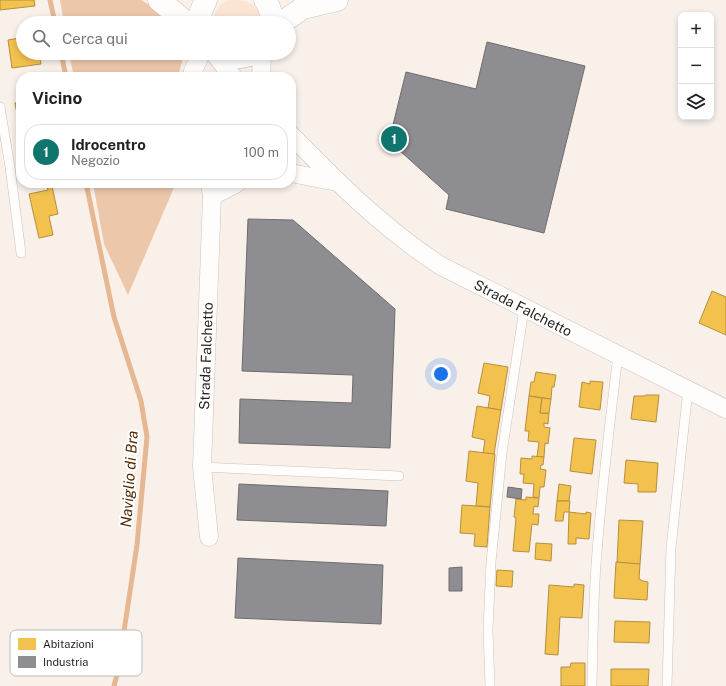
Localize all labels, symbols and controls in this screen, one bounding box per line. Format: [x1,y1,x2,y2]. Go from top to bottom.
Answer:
map controls [678,12,714,120]
button: + [678,12,714,48]
search box [16,16,296,60]
icon: search [30,27,52,49]
text: Cerca qui [62,30,128,47]
button: − [678,48,714,84]
button: layers [678,84,714,120]
text: Vicino [32,88,82,108]
pin: 1 [381,124,407,154]
text: Idrocentro [71,136,146,153]
text: 1 [43,145,49,160]
text: 100 m [243,145,279,160]
text: Negozio [71,153,120,168]
street label: Strada Falchetto [471,276,575,340]
street label: Strada Falchetto [196,302,216,410]
your location [431,364,451,384]
water label: Naviglio di Bra [117,430,141,528]
legend [10,630,142,676]
text: Abitazioni [43,638,94,650]
text: Industria [43,656,88,668]

